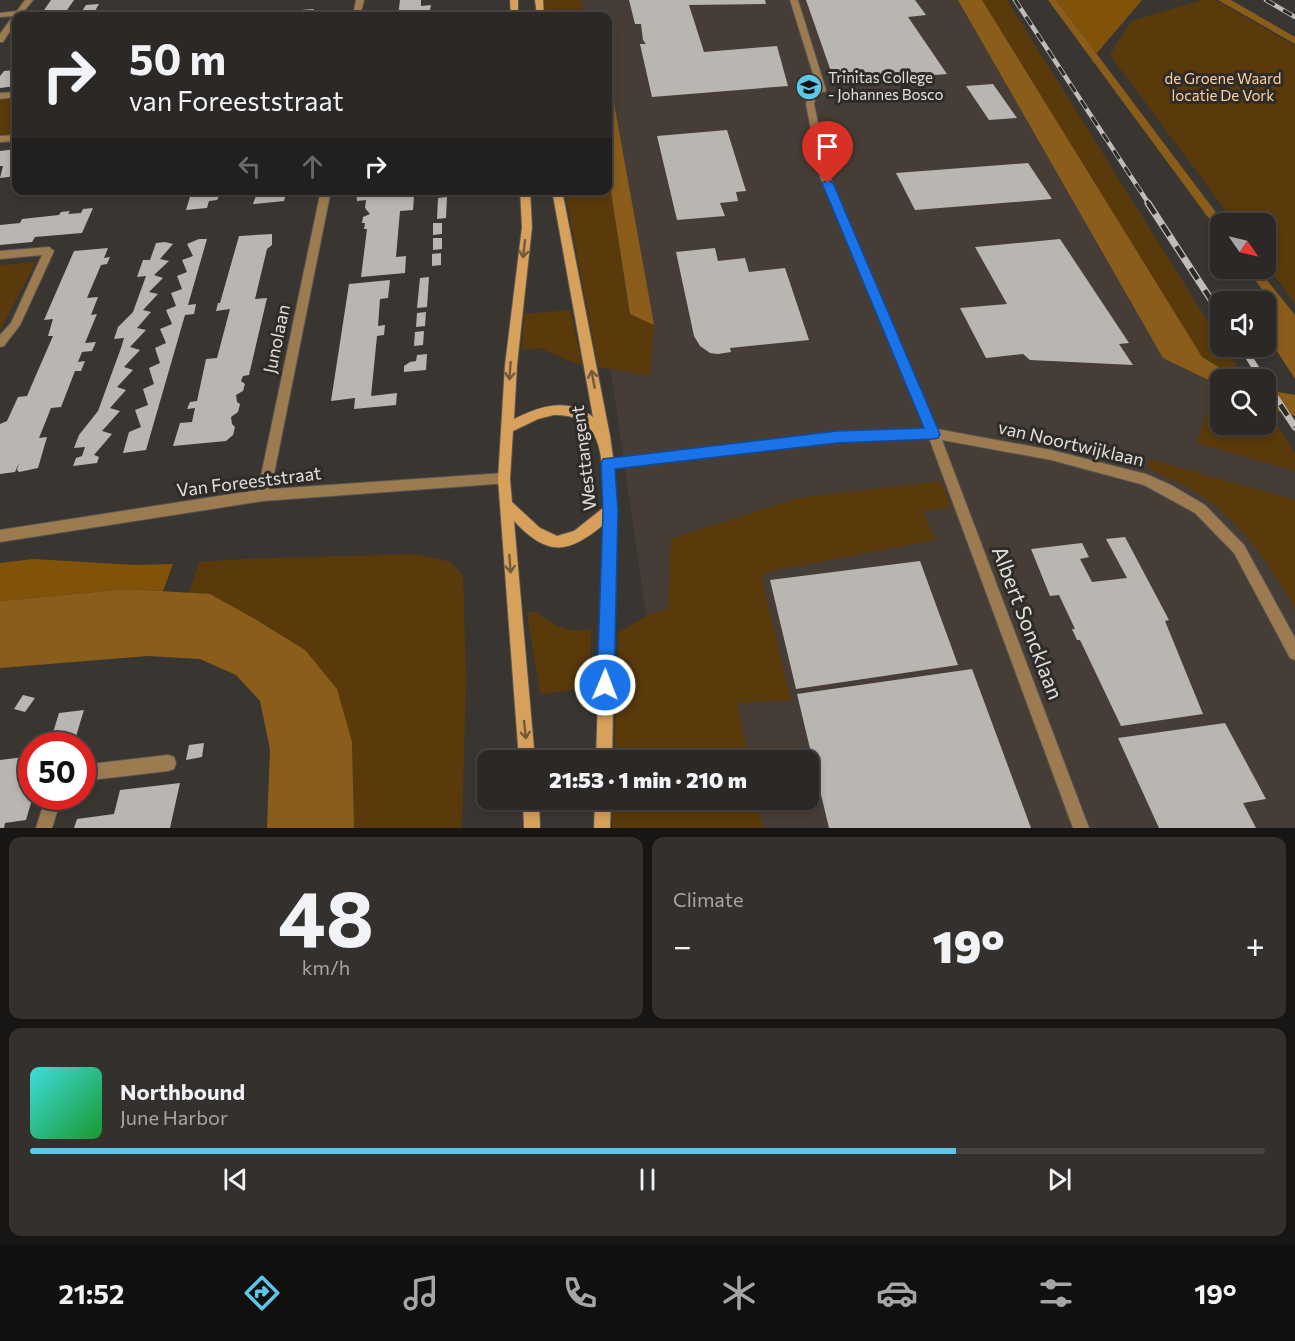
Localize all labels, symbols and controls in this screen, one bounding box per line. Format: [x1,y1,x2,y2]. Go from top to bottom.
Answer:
text: 50 m [129,32,226,84]
icon: right [30,36,108,114]
place label: Trinitas College - Johannes Bosco [828,68,944,103]
park label: de Groene Waard locatie De Vork [1164,69,1282,104]
school or university icon: Trinitas College - Johannes Bosco [794,72,824,102]
text: van Foreeststraat [129,84,344,117]
pin [802,121,853,183]
icon: arrive [811,130,844,163]
icon: left [233,150,266,183]
icon: ahead [296,150,329,183]
icon: right [359,150,392,183]
north arrow [1210,213,1276,279]
map controls [1210,213,1276,435]
one-way arrow [518,238,529,258]
button: sound [1210,291,1276,357]
street label: Junolaan [258,302,294,375]
one-way arrow [505,361,516,381]
one-way arrow [587,369,598,389]
button: search [1210,369,1276,435]
street label: Westtangent [566,404,600,512]
street label: van Noortwijklaan [996,416,1146,471]
street label: Van Foreeststraat [175,461,322,501]
street label: Albert Soncklaan [988,542,1069,703]
one-way arrow [505,553,516,573]
position arrow [573,653,637,717]
one-way arrow [519,720,530,740]
speed limit sign: 50 [18,732,96,810]
text: 21:53 · 1 min · 210 m [549,766,747,793]
text: 48 [278,868,374,963]
text: Climate [673,887,743,911]
text: 19° [933,917,1005,972]
text: − [673,924,692,965]
text: + [1246,924,1265,965]
text: km/h [302,955,350,979]
text: Northbound [120,1078,245,1105]
text: June Harbor [120,1105,228,1129]
icon: previous [219,1163,252,1196]
icon: pause [631,1163,664,1196]
icon: next [1043,1163,1076,1196]
icon: directions [241,1272,283,1314]
icon: music [400,1272,442,1314]
icon: phone [559,1272,601,1314]
icon: climate [718,1272,760,1314]
icon: car [876,1272,918,1314]
icon: filters [1035,1272,1077,1314]
text: 21:52 [58,1277,124,1310]
text: 19° [1194,1277,1237,1310]

